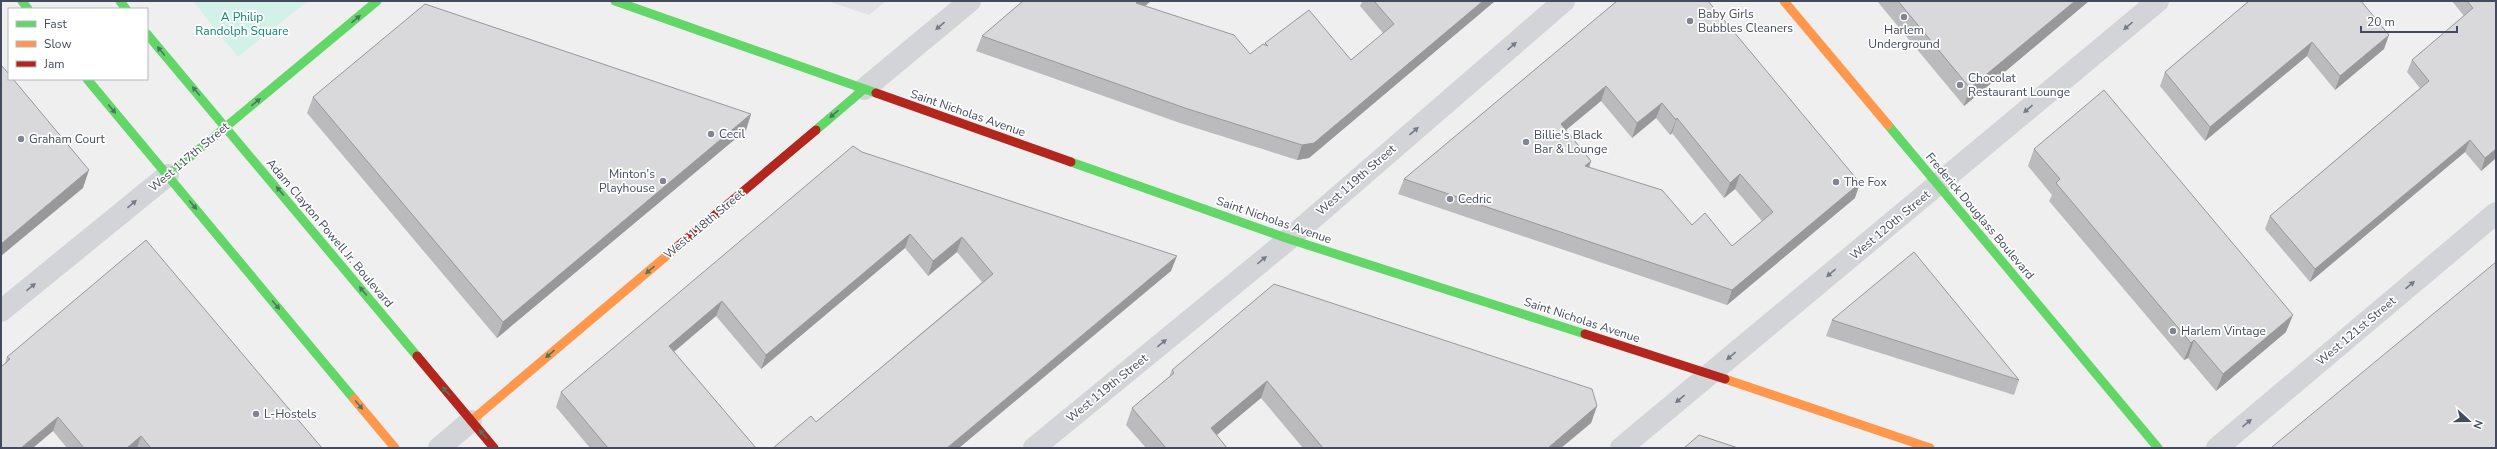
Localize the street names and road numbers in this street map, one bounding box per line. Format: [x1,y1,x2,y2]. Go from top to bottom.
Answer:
street label: Saint Nicholas Avenue [908,86,1028,140]
street label: West 117th Street [145,118,233,195]
street label: West 119th Street [1313,141,1400,219]
street label: Frederick Douglass Boulevard [1922,149,2038,283]
street label: Adam Clayton Powell Jr. Boulevard [263,155,397,311]
street label: West 118th Street [660,185,748,262]
street label: West 120th Street [1846,186,1934,263]
street label: Saint Nicholas Avenue [1214,193,1334,247]
street label: West 121st Street [2313,292,2400,369]
street label: Saint Nicholas Avenue [1522,294,1642,346]
street label: West 119th Street [1063,350,1152,426]

